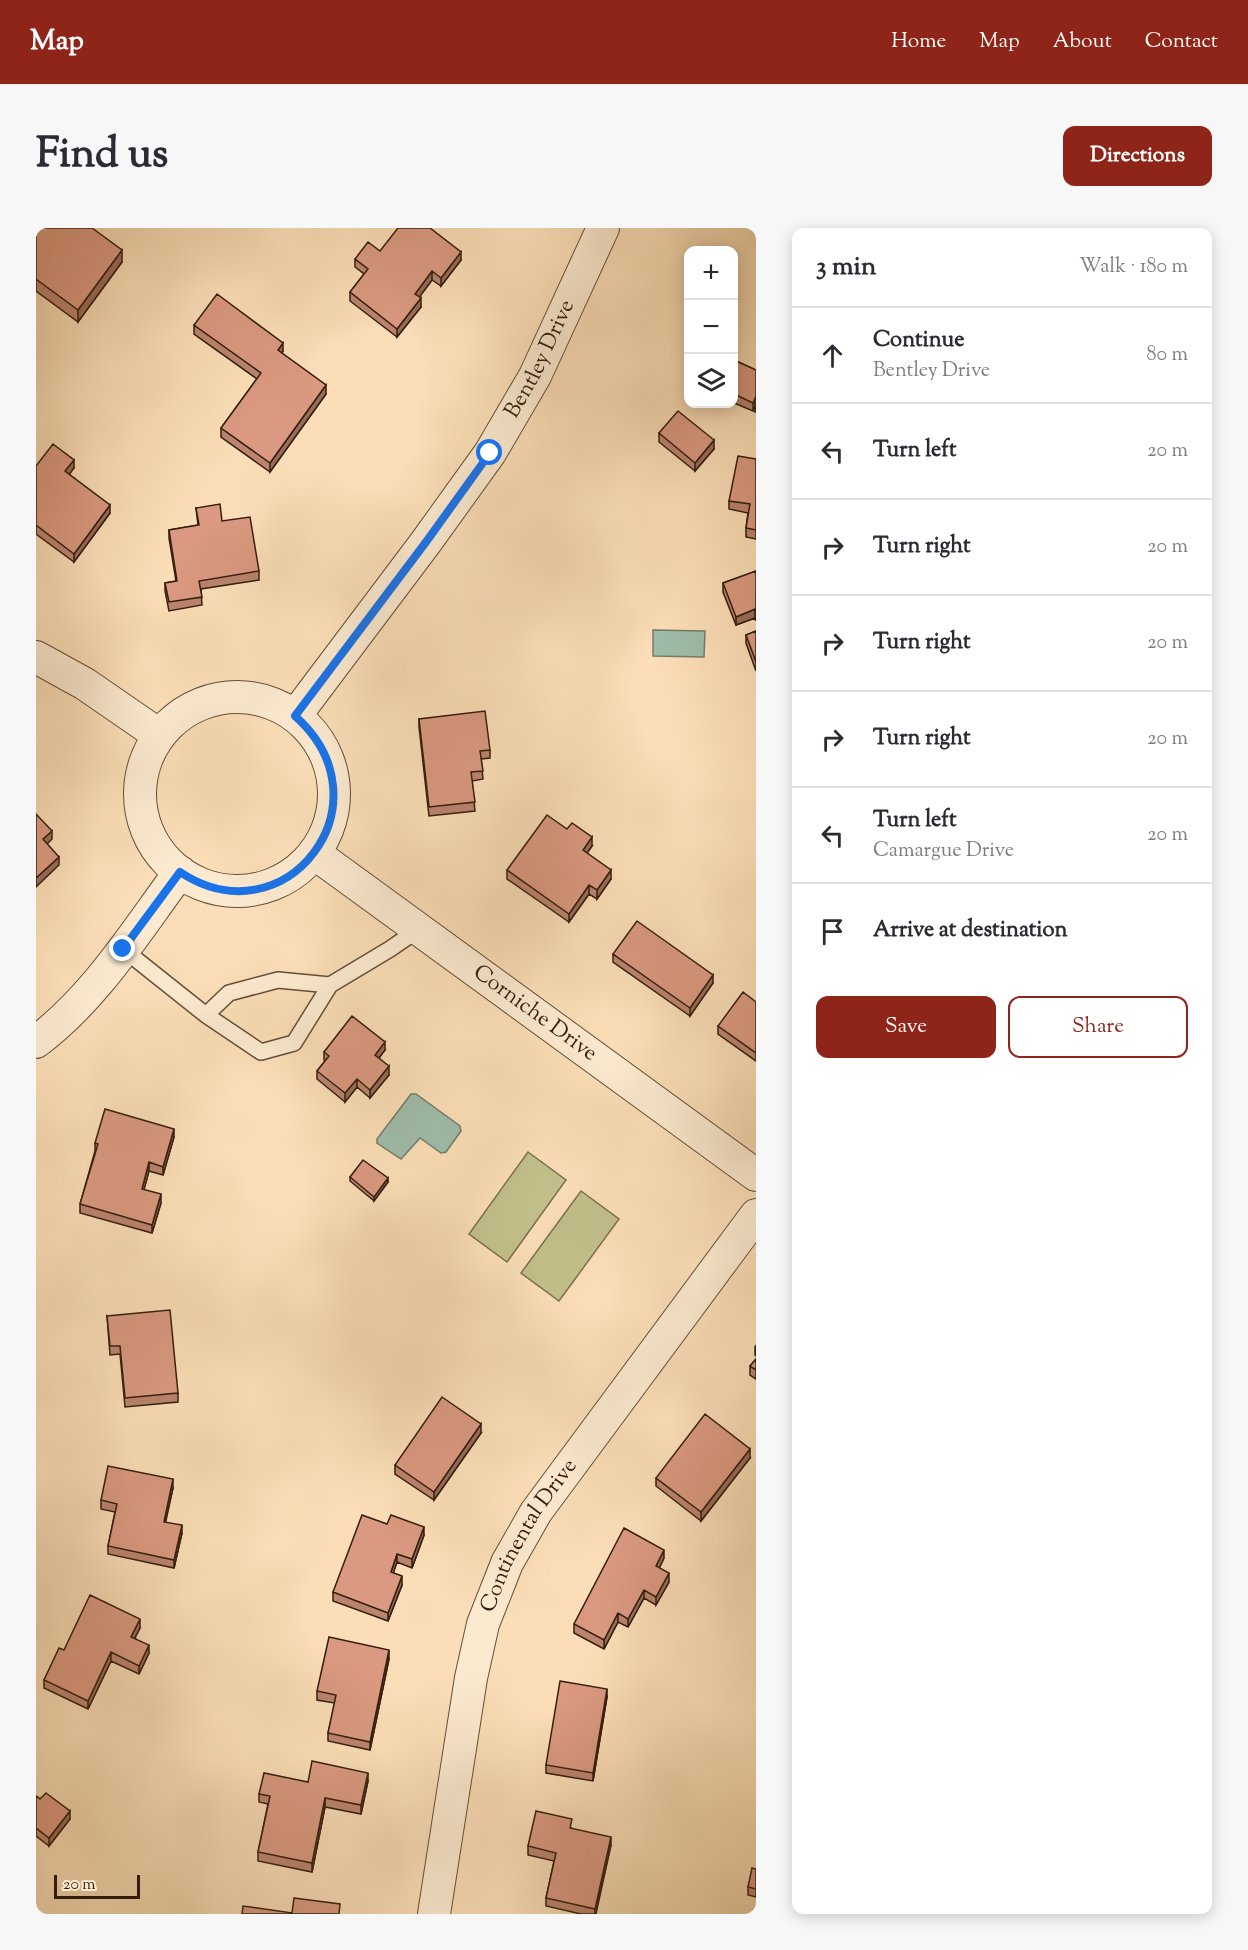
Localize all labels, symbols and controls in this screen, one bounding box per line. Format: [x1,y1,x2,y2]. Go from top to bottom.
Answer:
text: Map [30,22,84,62]
text: Home [891,27,946,57]
text: Map [979,27,1020,57]
text: About [1053,27,1112,57]
text: Contact [1145,27,1218,57]
text: Find us [36,126,168,186]
button: Directions [1063,126,1212,186]
map controls [684,246,738,408]
button: + [684,246,738,300]
text: 3 min [816,249,876,286]
text: Walk · 180 m [1079,253,1188,282]
street label: Bentley Drive [497,295,584,425]
button: − [684,300,738,354]
text: Continue [873,325,964,357]
icon: ahead [816,339,849,372]
text: 80 m [1147,341,1188,370]
button: layers [684,354,738,408]
text: Bentley Drive [873,357,990,386]
icon: left [816,435,849,468]
text: Turn left [873,435,956,467]
text: 20 m [1147,437,1188,466]
route start [476,439,502,465]
icon: right [816,531,849,564]
text: Turn right [873,531,970,563]
text: 20 m [1147,533,1188,562]
icon: right [816,627,849,660]
text: Turn right [873,627,970,659]
text: 20 m [1147,629,1188,658]
icon: right [816,723,849,756]
text: Turn right [873,723,970,755]
text: 20 m [1147,725,1188,754]
text: Turn left [873,805,956,837]
icon: left [816,819,849,852]
text: 20 m [1147,821,1188,850]
text: Camargue Drive [873,837,1014,866]
icon: arrive [816,915,849,948]
text: Arrive at destination [873,915,1068,947]
route end [109,935,135,961]
street label: Corniche Drive [466,958,604,1070]
button: Save [816,996,996,1058]
button: Share [1008,996,1188,1058]
street label: Continental Drive [473,1453,586,1618]
scale bar [54,1872,140,1900]
text: 20 m [63,1874,96,1897]

